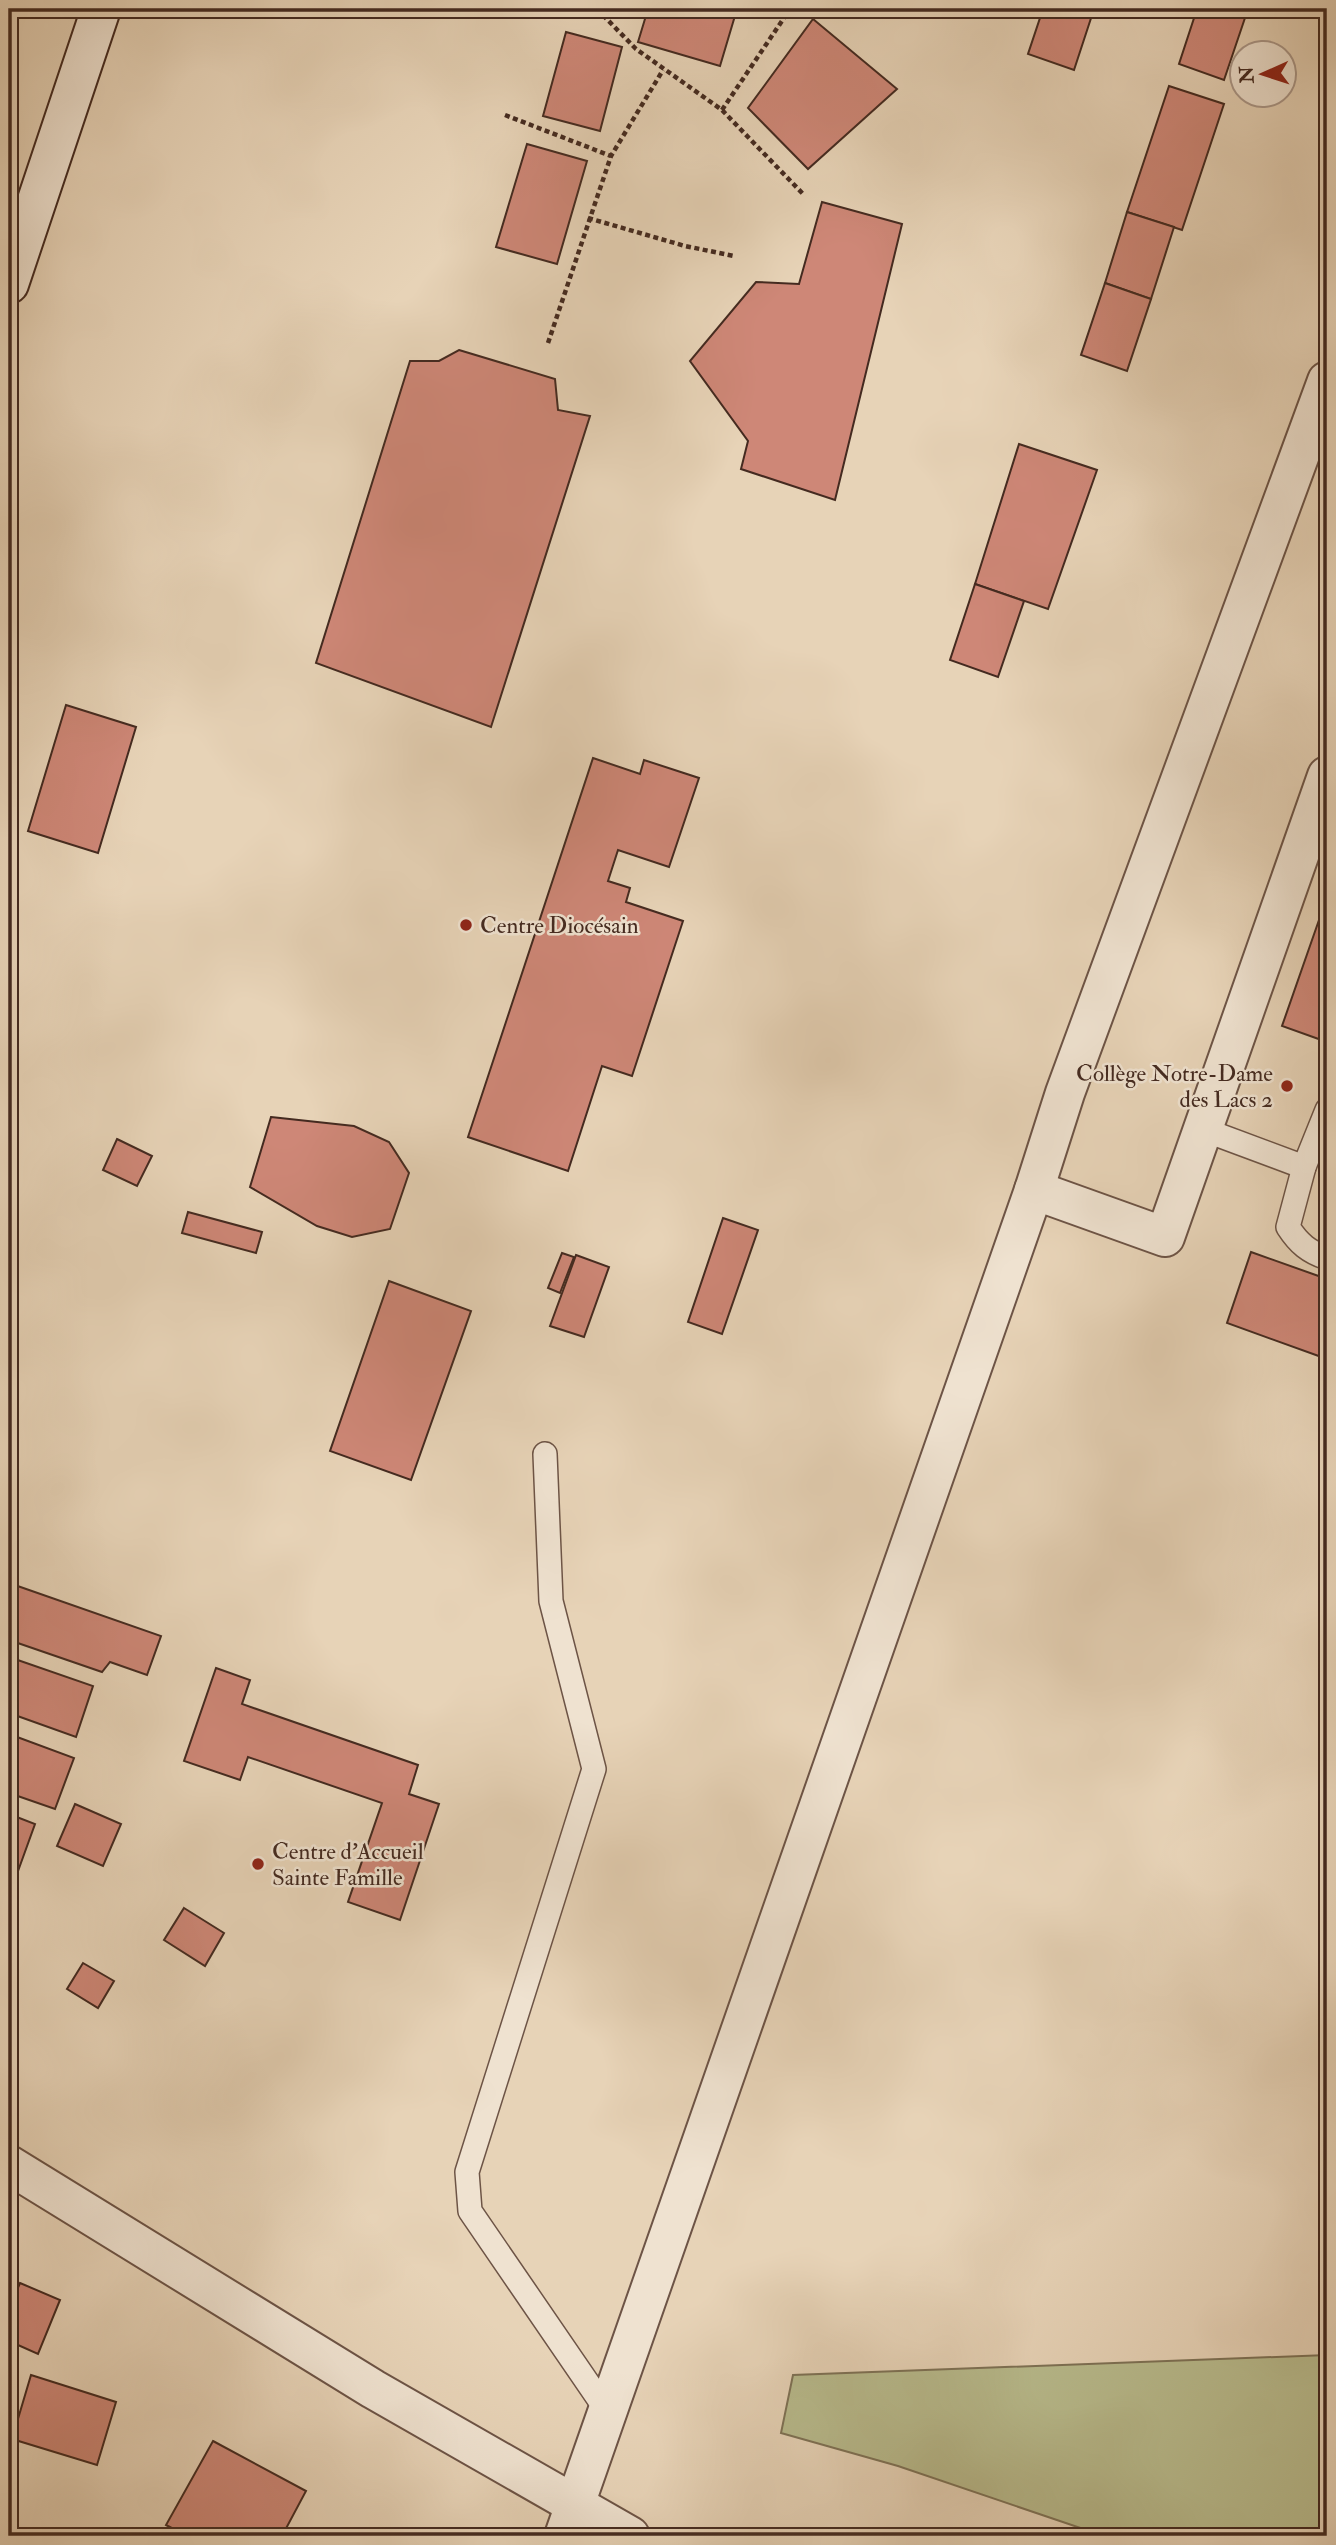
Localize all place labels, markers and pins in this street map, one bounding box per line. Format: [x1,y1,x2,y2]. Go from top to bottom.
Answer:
place label: Centre Diocésain [480,911,639,940]
marker: Centre Diocésain [458,917,474,933]
place label: Collège Notre-Dame des Lacs 2 [1076,1059,1273,1114]
marker: Collège Notre-Dame des Lacs 2 [1279,1078,1295,1094]
place label: Centre d'Accueil Sainte Famille [272,1837,424,1892]
marker: Centre d'Accueil Sainte Famille [250,1856,266,1872]

